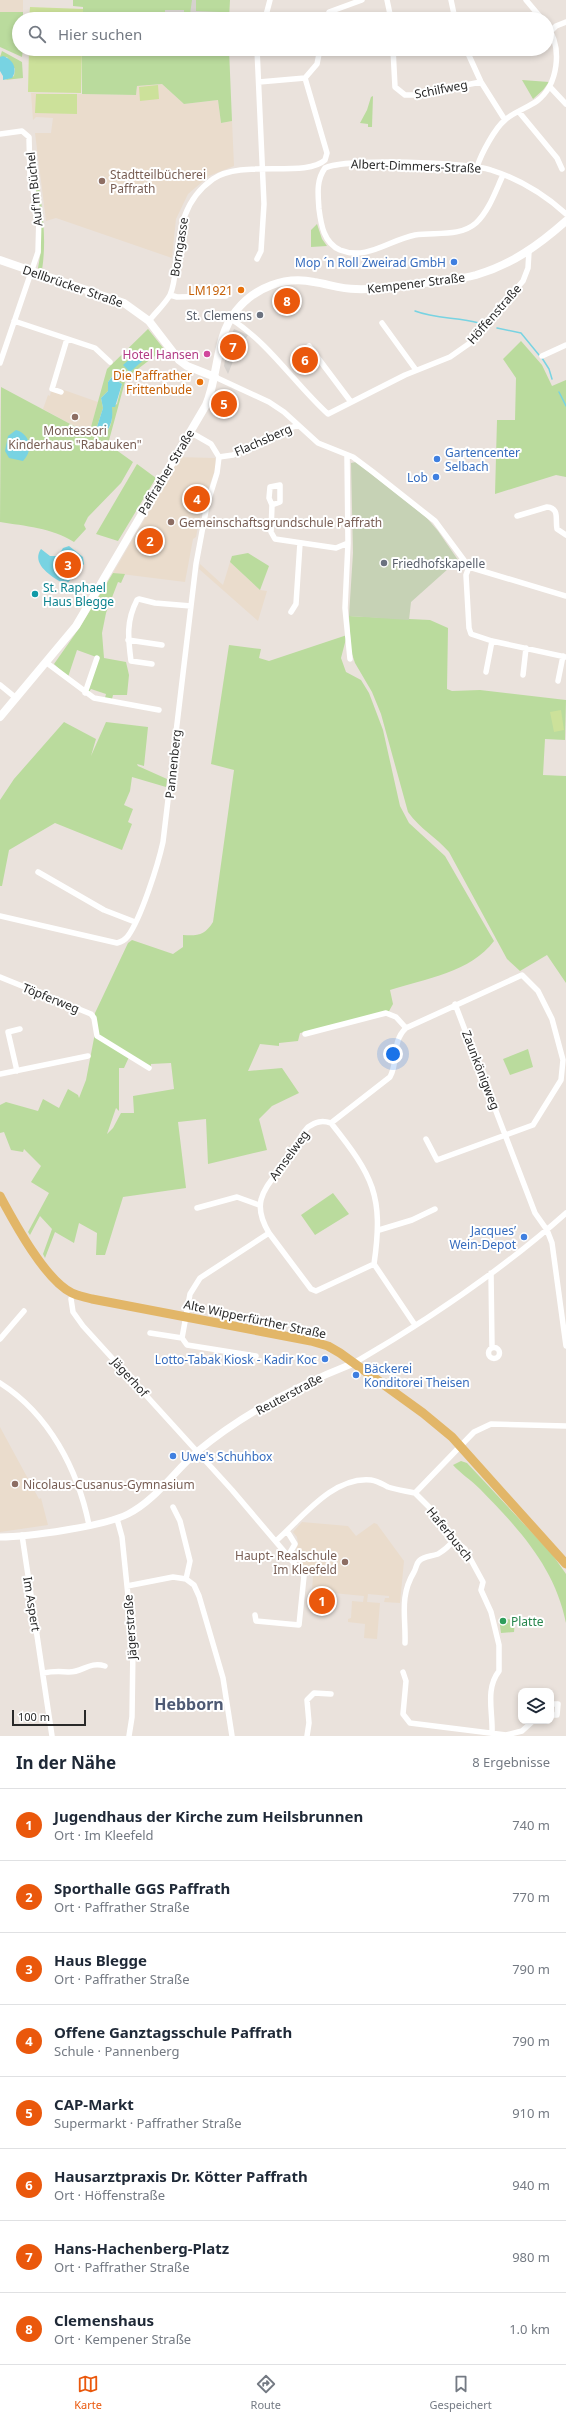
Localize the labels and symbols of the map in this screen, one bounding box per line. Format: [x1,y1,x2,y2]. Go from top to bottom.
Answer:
street label: Schilfweg [413,76,469,102]
street label: Auf'm Büchel [22,151,46,227]
street label: Albert-Dimmers-Straße [351,155,482,177]
place label: Stadtteilbücherei Paffrath [110,166,206,197]
marker: Stadtteilbücherei Paffrath [97,176,107,186]
street label: Borngasse [166,216,192,278]
place label: Mop ´n Roll Zweirad GmbH [295,254,446,271]
marker: Mop ´n Roll Zweirad GmbH [449,257,459,267]
street label: Dellbrücker Straße [20,261,126,311]
street label: Kempener Straße [366,269,466,297]
street label: Höffenstraße [463,280,525,348]
place label: LM1921 [188,282,233,299]
marker: LM1921 [236,285,246,295]
pin: 8 [274,286,300,316]
place label: St. Clemens [186,307,252,324]
marker: St. Clemens [255,310,265,320]
pin: 7 [220,332,246,362]
pin: 6 [292,345,318,375]
place label: Hotel Hansen [123,346,199,363]
marker: Hotel Hansen [202,349,212,359]
place label: Die Paffrather Frittenbude [113,367,192,398]
marker: Die Paffrather Frittenbude [195,377,205,387]
pin: 5 [211,389,237,419]
marker: Montessori Kinderhaus "Rabauken" [70,412,80,422]
street label: Flachsberg [232,420,294,460]
place label: Montessori Kinderhaus "Rabauken" [8,422,142,453]
street label: Paffrather Straße [134,426,198,518]
place label: Gartencenter Selbach [445,444,520,475]
marker: Gartencenter Selbach [432,454,442,464]
place label: Lob [407,469,428,486]
marker: Lob [431,472,441,482]
pin: 4 [184,484,210,514]
place label: Gemeinschaftsgrundschule Paffrath [179,514,382,531]
marker: Gemeinschaftsgrundschule Paffrath [166,517,176,527]
pin: 2 [137,526,163,556]
pin: 3 [55,550,81,580]
place label: Friedhofskapelle [392,555,485,572]
marker: Friedhofskapelle [379,558,389,568]
place label: St. Raphael Haus Blegge [43,579,114,610]
marker: St. Raphael Haus Blegge [30,589,40,599]
street label: Pannenberg [161,729,185,799]
street label: Töpferweg [20,979,82,1017]
street label: Zaunkönigweg [458,1028,504,1112]
your location [383,1044,403,1064]
street label: Amselweg [265,1127,313,1183]
place label: Jacques’ Wein-Depot [449,1222,517,1253]
marker: Jacques’ Wein-Depot [519,1232,529,1242]
street label: Alte Wipperfürther Straße [182,1296,328,1342]
place label: Lotto-Tabak Kiosk - Kadir Koc [155,1351,317,1368]
street label: Jägerhof [107,1353,153,1401]
marker: Lotto-Tabak Kiosk - Kadir Koc [320,1354,330,1364]
place label: Bäckerei Konditorei Theisen [364,1360,470,1391]
street label: Reuterstraße [253,1369,326,1419]
marker: Bäckerei Konditorei Theisen [351,1370,361,1380]
place label: Uwe's Schuhbox [181,1448,273,1465]
marker: Uwe's Schuhbox [168,1451,178,1461]
place label: Nicolaus-Cusanus-Gymnasium [23,1476,195,1493]
marker: Nicolaus-Cusanus-Gymnasium [10,1479,20,1489]
street label: Haferbusch [423,1503,477,1565]
place label: Haupt- Realschule Im Kleefeld [235,1547,337,1578]
marker: Haupt- Realschule Im Kleefeld [340,1557,350,1567]
street label: Im Aspert [19,1575,45,1633]
pin: 1 [309,1586,335,1616]
street label: Jägerstraße [119,1594,141,1661]
place label: Platte [511,1613,544,1630]
marker: Platte [498,1616,508,1626]
district label: Hebborn [154,1693,224,1715]
scale bar [12,1708,86,1727]

